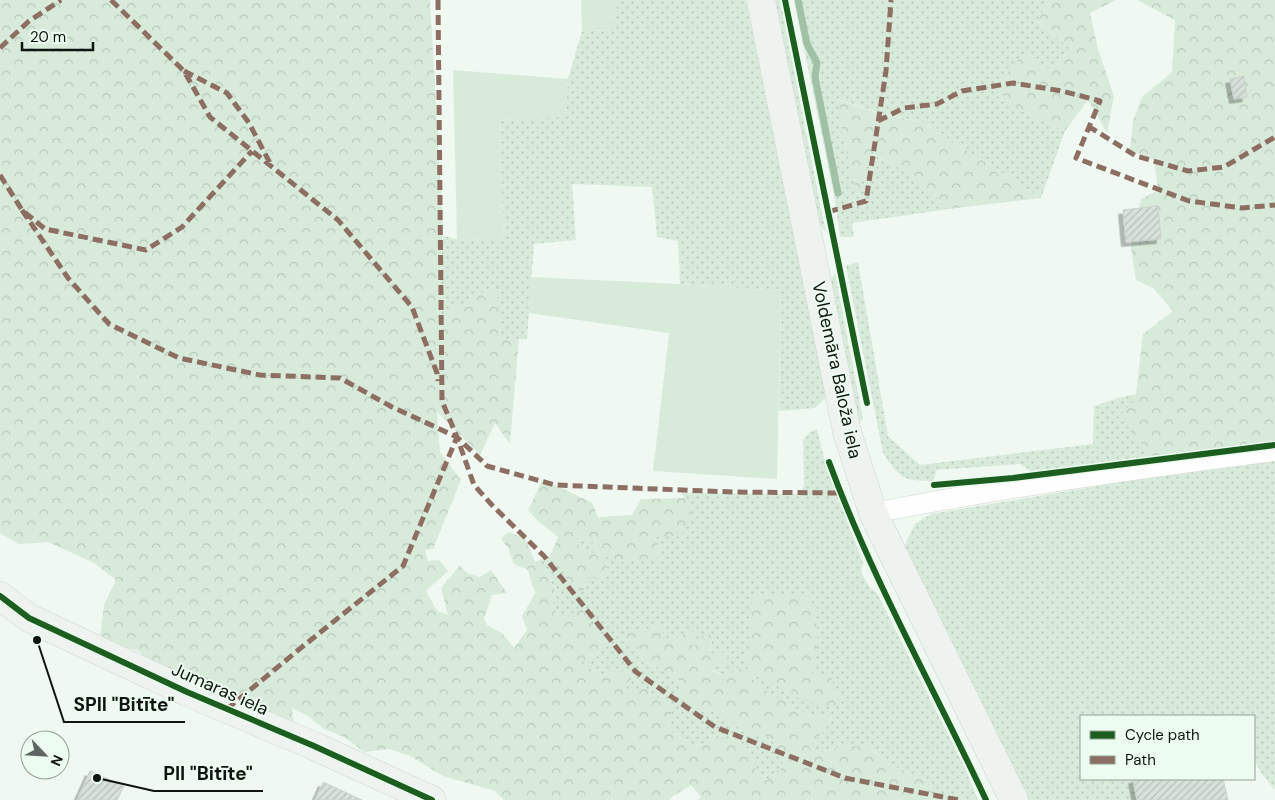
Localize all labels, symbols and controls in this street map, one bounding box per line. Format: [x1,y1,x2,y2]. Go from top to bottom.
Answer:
scale bar [22,20,94,52]
text: 20 m [30,27,66,47]
street label: Voldemāra Baloža iela [806,279,868,461]
street label: Jumaras iela [168,657,272,721]
callout: SPII "Bitīte" [64,688,185,722]
text: SPII "Bitīte" [74,692,174,717]
legend [1080,715,1255,780]
text: Cycle path [1125,725,1200,745]
north arrow [20,730,70,780]
text: Path [1125,750,1156,770]
text: N [46,752,67,769]
callout: PII "Bitīte" [154,757,263,791]
text: PII "Bitīte" [163,761,253,786]

